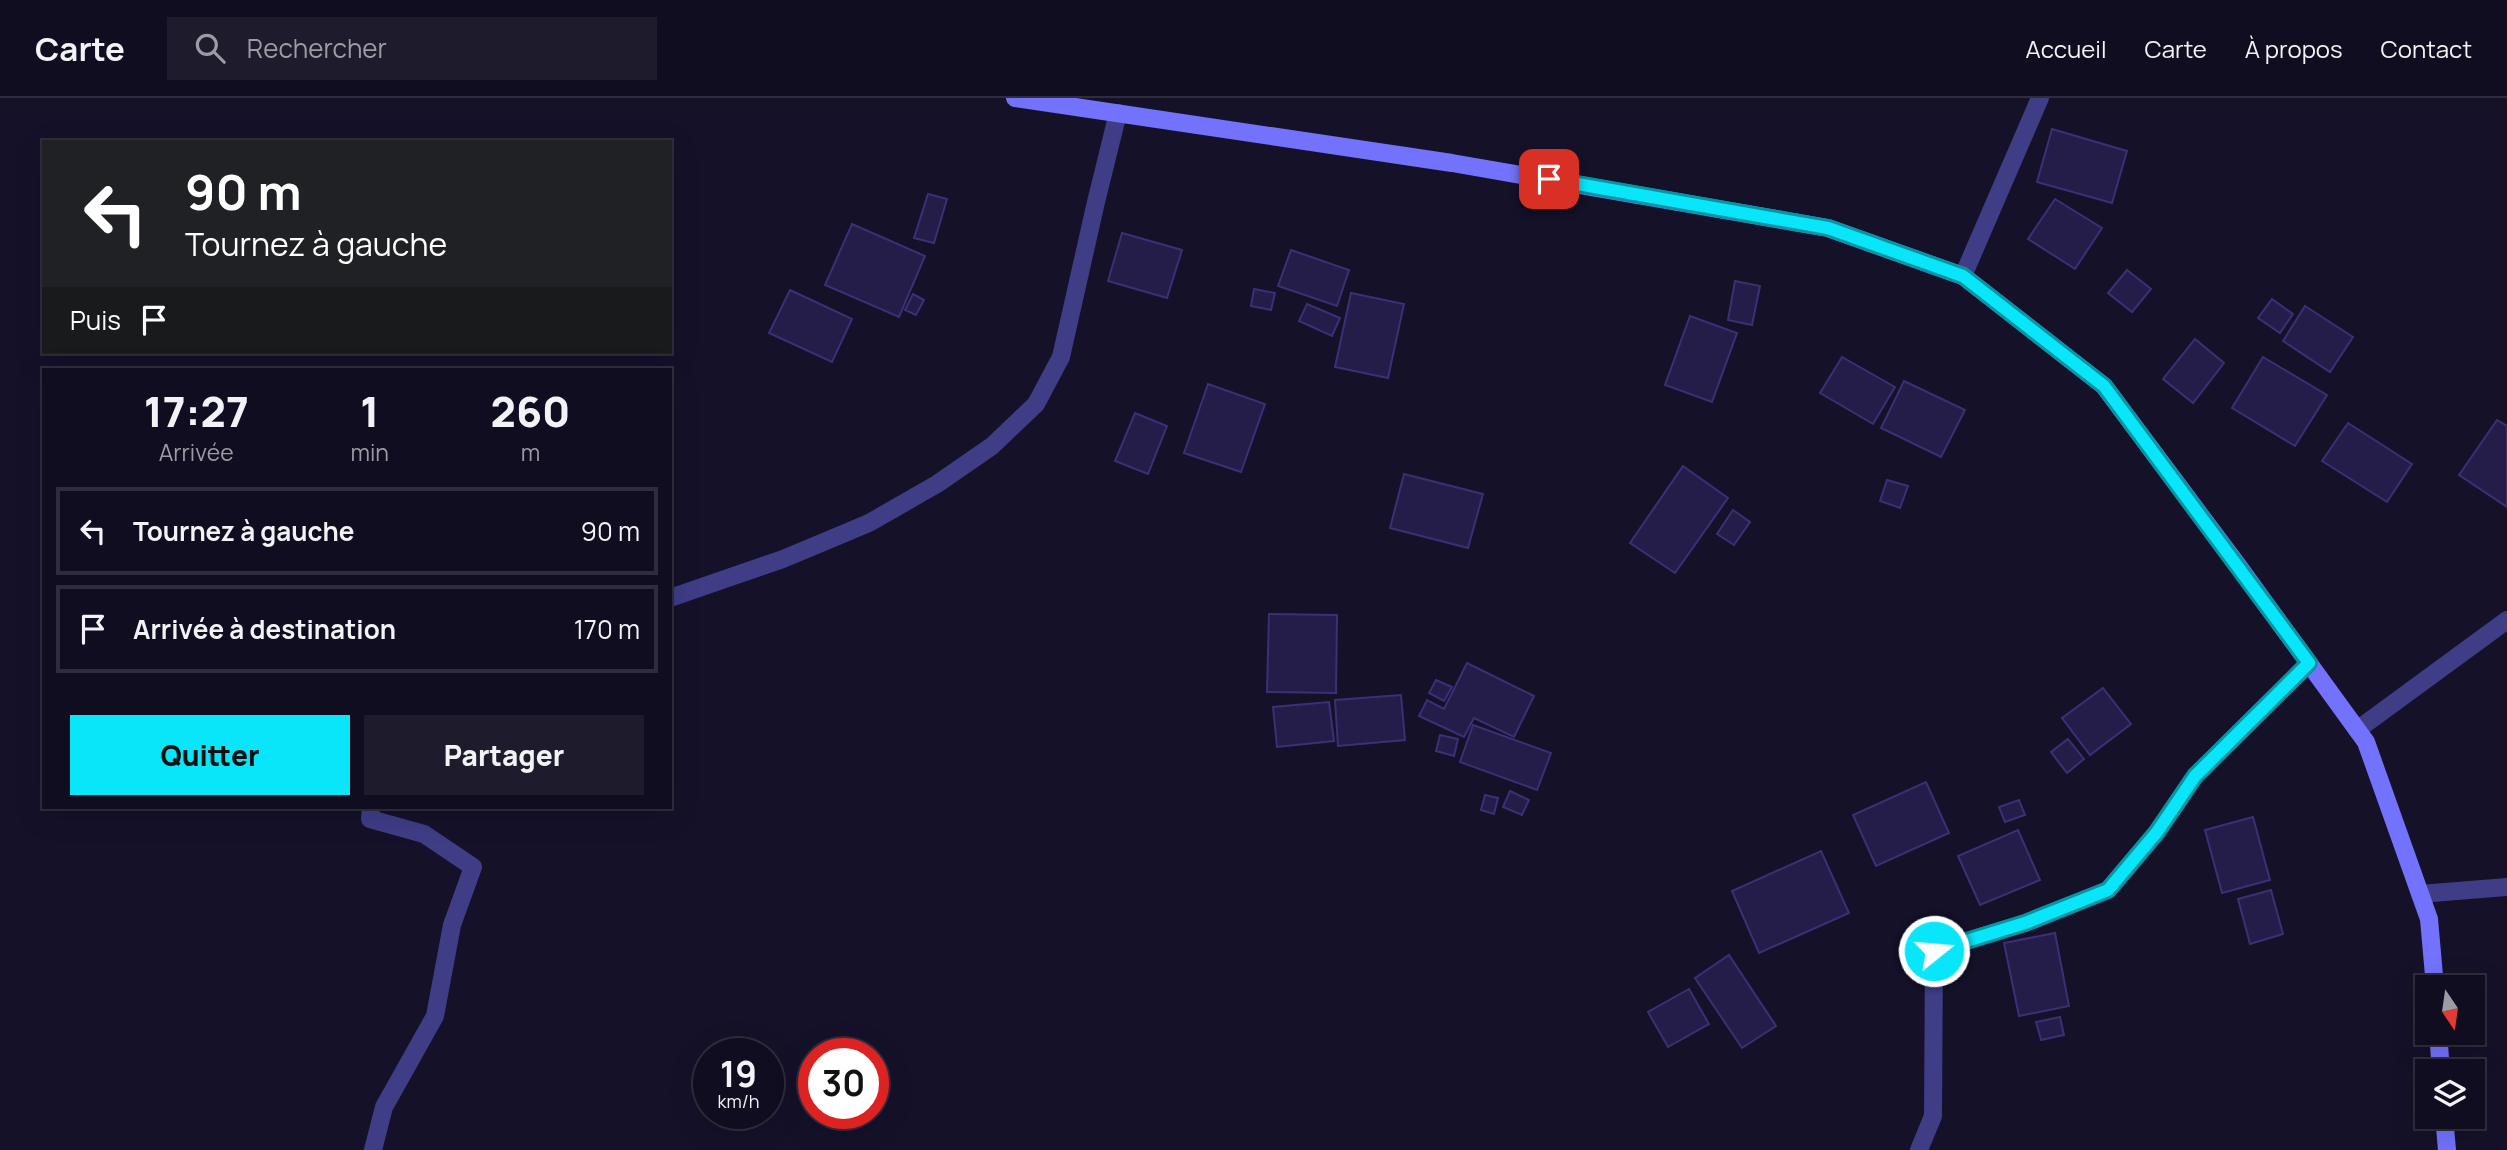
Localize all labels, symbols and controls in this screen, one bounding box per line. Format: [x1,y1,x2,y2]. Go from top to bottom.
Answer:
search box [167,17,657,80]
text: Carte [35,26,125,71]
icon: search [191,29,229,67]
text: Rechercher [247,30,387,66]
text: Accueil [2026,32,2106,65]
text: Carte [2144,32,2207,65]
text: À propos [2245,32,2343,65]
text: Contact [2381,32,2472,65]
pin [1519,149,1579,209]
text: 90 m [185,158,302,225]
icon: arrive [1530,160,1568,198]
icon: left [70,168,161,259]
text: Tournez à gauche [185,222,447,266]
icon: arrive [135,301,173,339]
text: Puis [70,302,121,338]
text: 17:27 [144,382,249,440]
text: 1 [360,382,379,440]
text: 260 [491,382,570,440]
text: Arrivée [159,436,234,468]
text: min [350,436,389,468]
text: m [521,436,540,468]
icon: left [74,512,112,550]
text: Tournez à gauche [133,513,354,549]
text: 90 m [581,513,640,549]
icon: arrive [74,610,112,648]
text: Arrivée à destination [133,611,396,647]
text: 170 m [574,611,640,647]
button: Quitter [70,715,350,795]
button: Partager [364,715,644,795]
position arrow [1897,914,1971,988]
north arrow [2415,975,2485,1045]
map controls [2415,975,2485,1129]
speed limit sign: 30 [798,1038,889,1129]
text: 19 [720,1050,757,1098]
button: layers [2415,1059,2485,1129]
text: km/h [718,1089,759,1113]

